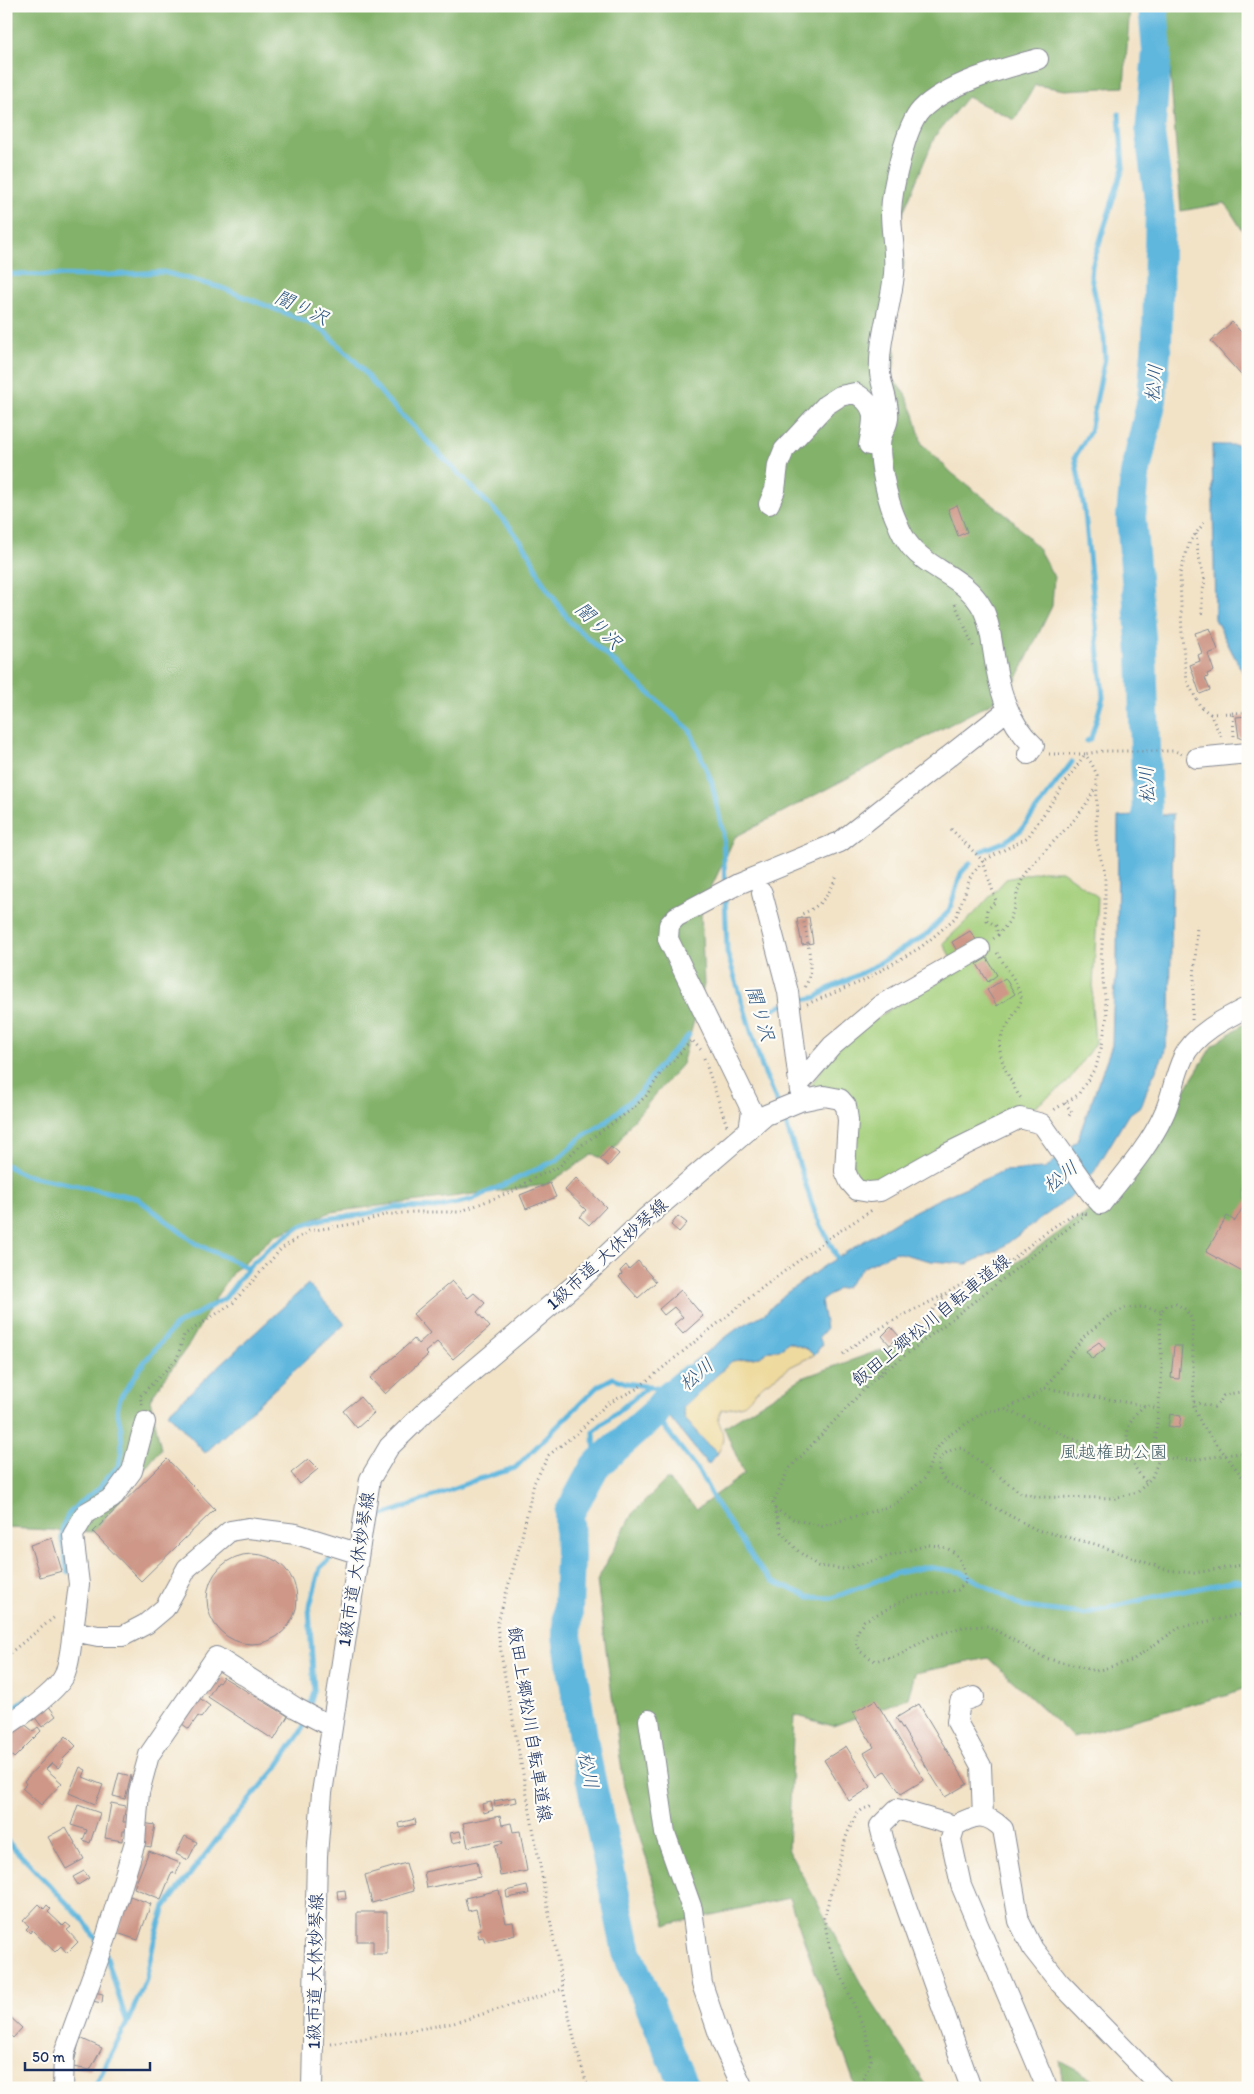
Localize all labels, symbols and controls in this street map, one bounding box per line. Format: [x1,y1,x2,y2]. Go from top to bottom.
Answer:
water label: 闇り沢 [271,285,333,330]
water label: 松川 [1140,363,1167,403]
water label: 闇り沢 [570,597,628,654]
water label: 松川 [1134,766,1159,804]
water label: 闇り沢 [741,983,780,1045]
water label: 松川 [1038,1156,1082,1197]
street label: 1級市道 大休妙琴線 [542,1193,672,1315]
street label: 飯田上郷松川自転車道線 [847,1249,1015,1391]
water label: 松川 [674,1353,718,1395]
park label: 風越権助公園 [1060,1441,1168,1463]
street label: 1級市道 大休妙琴線 [333,1490,379,1648]
street label: 飯田上郷松川自転車道線 [504,1624,556,1824]
water label: 松川 [574,1749,603,1791]
street label: 1級市道 大休妙琴線 [303,1893,327,2049]
scale bar [25,2039,150,2071]
text: 50 m [32,2048,65,2066]

